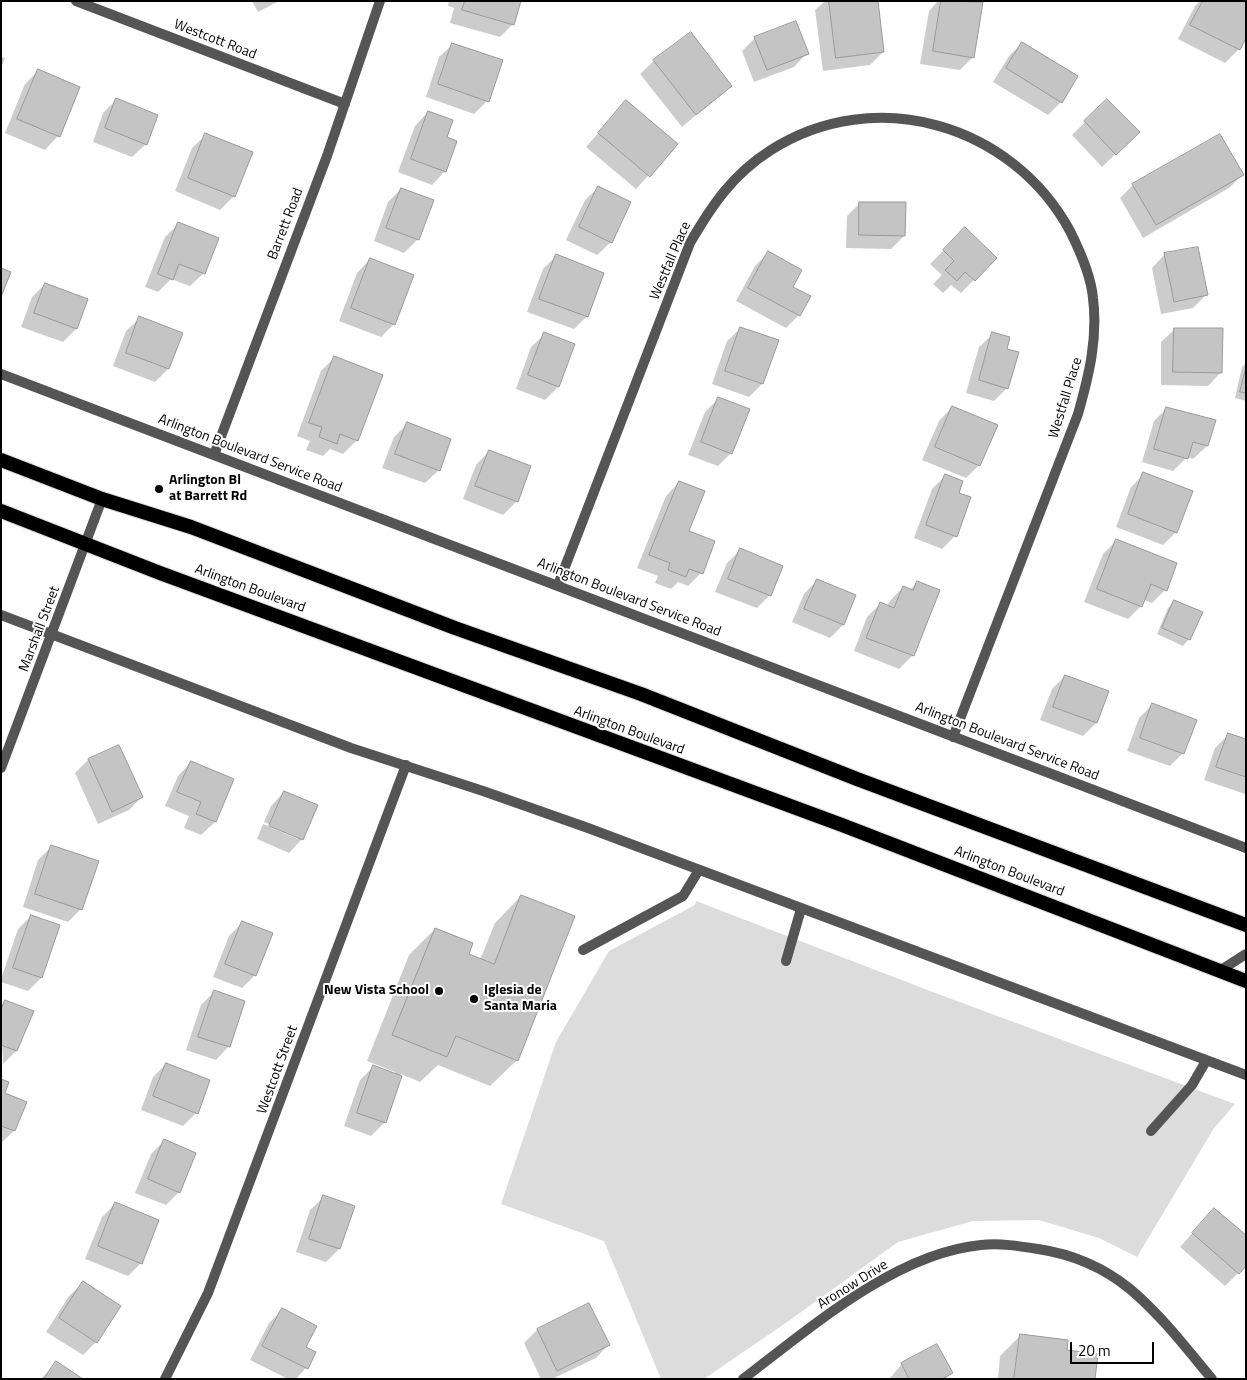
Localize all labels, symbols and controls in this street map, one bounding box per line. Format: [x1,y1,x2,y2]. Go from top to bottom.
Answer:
street label: Westcott Road [171,17,259,63]
street label: Barrett Road [265,186,307,262]
street label: Westfall Place [647,219,695,303]
street label: Westfall Place [1046,356,1086,440]
street label: Arlington Boulevard Service Road [156,411,344,497]
place label: Arlington Bl at Barrett Rd [169,473,247,506]
marker: Arlington Bl at Barrett Rd [153,483,165,495]
street label: Arlington Boulevard Service Road [535,555,723,641]
street label: Arlington Boulevard [192,561,308,617]
street label: Marshall Street [16,584,64,674]
street label: Arlington Boulevard Service Road [913,699,1101,785]
street label: Arlington Boulevard [571,703,687,759]
street label: Arlington Boulevard [952,843,1066,901]
place label: New Vista School [324,983,429,999]
place label: Iglesia de Santa Maria [484,983,557,1016]
marker: New Vista School [433,985,445,997]
marker: Iglesia de Santa Maria [468,993,480,1005]
street label: Westcott Street [254,1023,302,1117]
street label: Aronow Drive [815,1257,891,1313]
scale bar [1072,1332,1156,1364]
text: 20 m [1078,1339,1111,1362]

